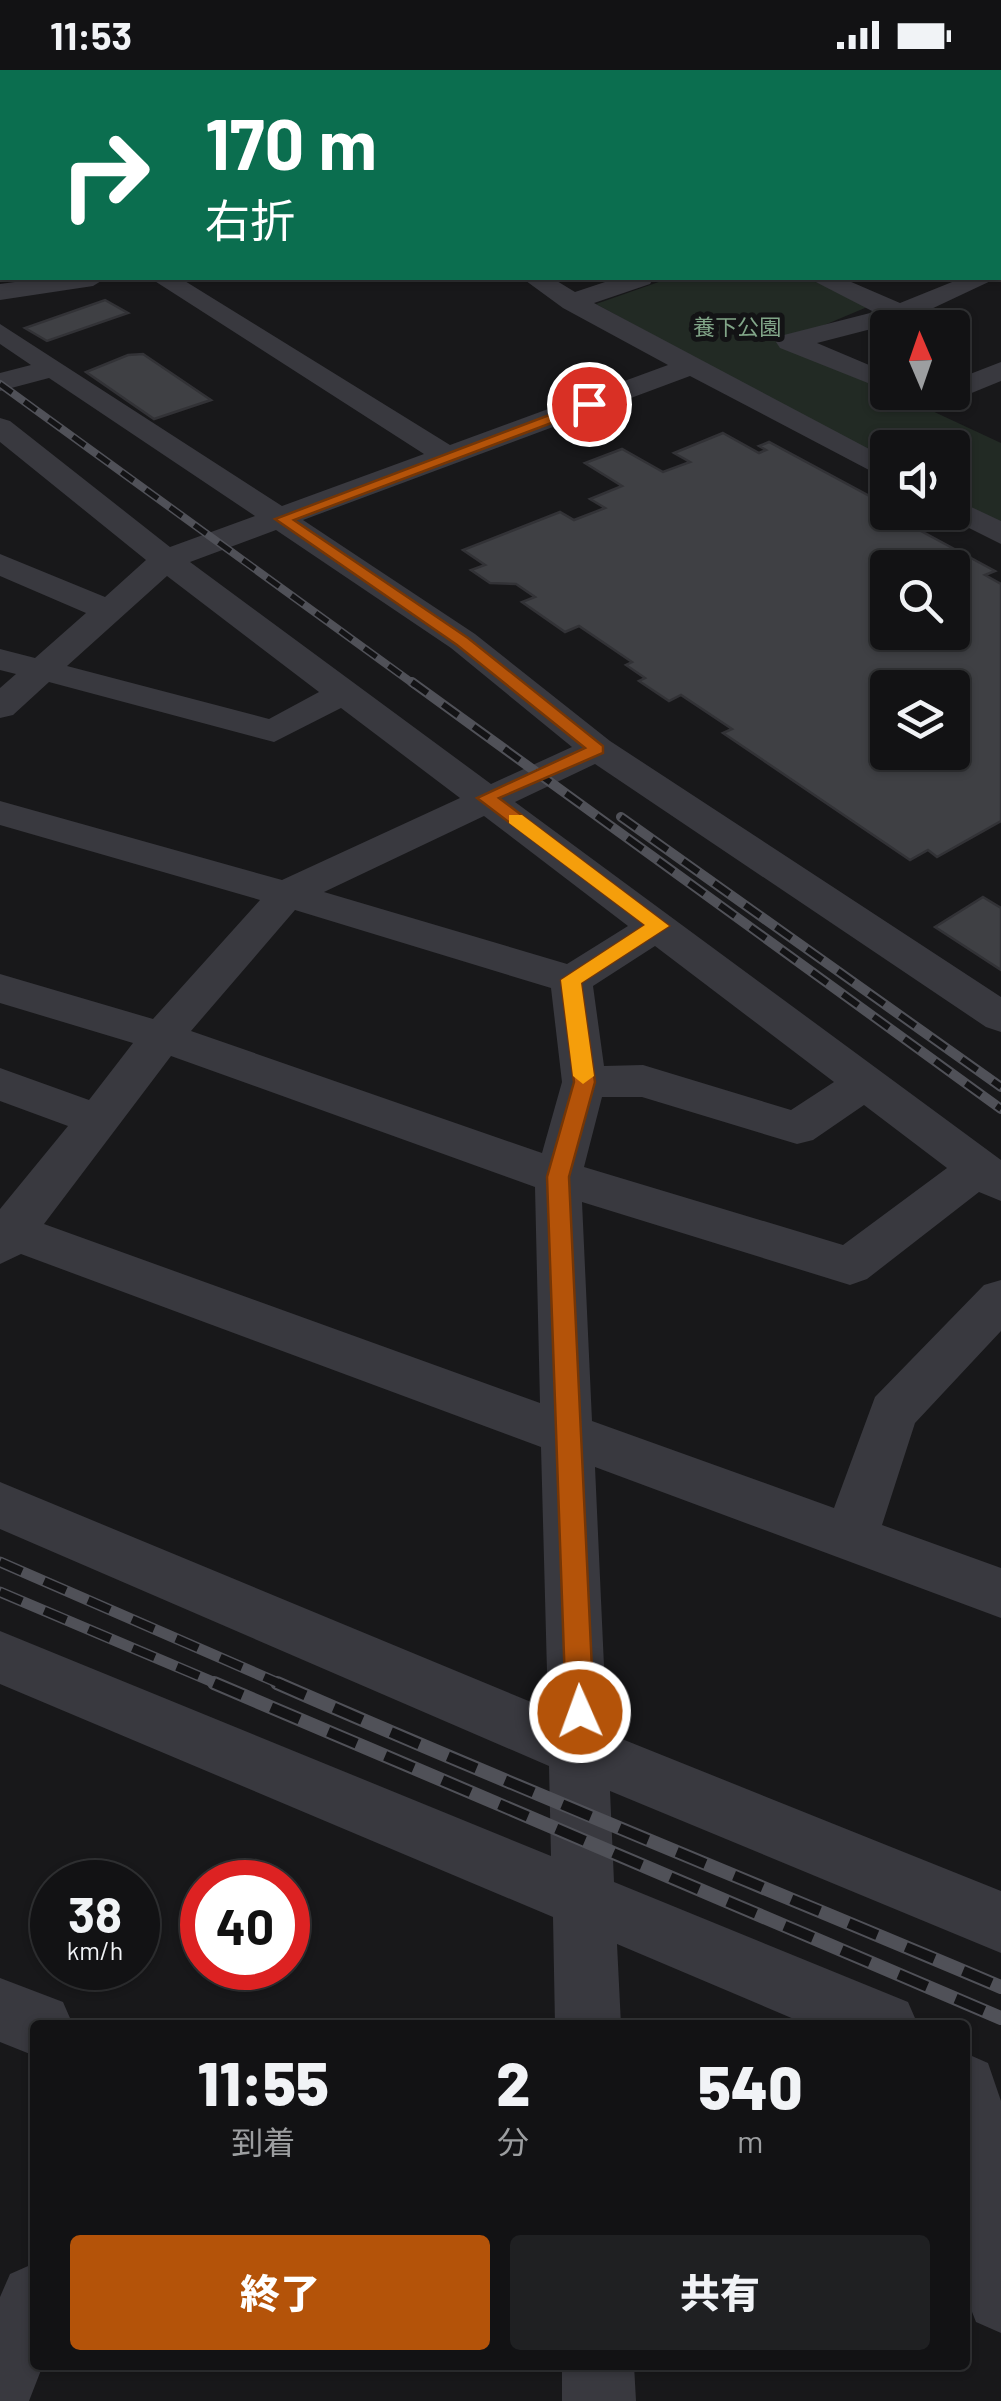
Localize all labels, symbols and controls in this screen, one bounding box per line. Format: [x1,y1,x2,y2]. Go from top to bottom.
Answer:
text: 11:53 [50,12,132,58]
text: 170 m [205,100,377,184]
icon: right [40,110,170,240]
text: 右折 [205,192,295,246]
north arrow [870,310,970,410]
map controls [870,310,970,770]
park label: 養下公園 [693,313,781,339]
pin [547,362,632,447]
icon: arrive [562,377,617,432]
button: sound [870,430,970,530]
button: search [870,550,970,650]
button: layers [870,670,970,770]
position arrow [528,1660,632,1764]
speed limit sign: 40 [180,1860,310,1990]
text: 38 [68,1883,122,1943]
text: km/h [67,1935,123,1965]
text: 11:55 [198,2046,329,2118]
text: 2 [496,2046,530,2118]
text: 540 [698,2050,802,2122]
text: m [737,2121,763,2159]
text: 到着 [231,2122,295,2160]
text: 分 [497,2122,529,2160]
button: 終了 [70,2235,490,2350]
button: 共有 [510,2235,930,2350]

